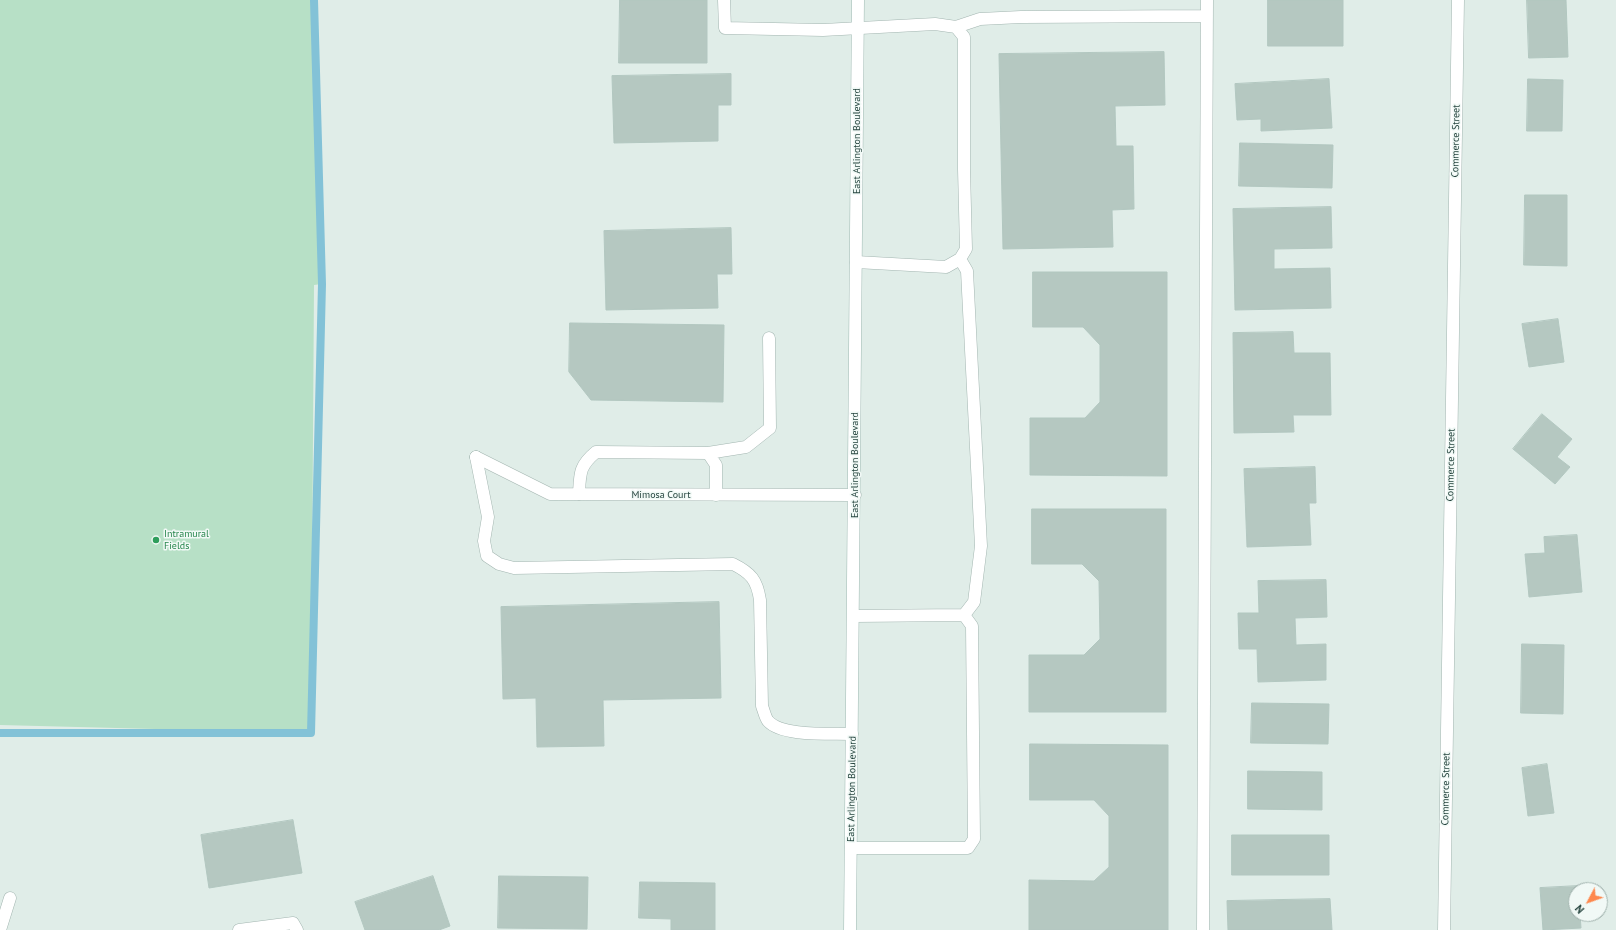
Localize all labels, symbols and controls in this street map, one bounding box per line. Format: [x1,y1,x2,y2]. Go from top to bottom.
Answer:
street label: East Arlington Boulevard [851,88,863,194]
street label: Commerce Street [1449,104,1463,178]
street label: East Arlington Boulevard [849,412,861,518]
street label: Commerce Street [1444,428,1458,502]
street label: Mimosa Court [631,489,691,501]
place label: Intramural Fields [164,528,209,552]
marker: Intramural Fields [151,535,161,545]
street label: East Arlington Boulevard [845,736,859,842]
street label: Commerce Street [1439,752,1453,826]
north arrow [1568,882,1608,922]
text: N [1572,902,1587,917]

